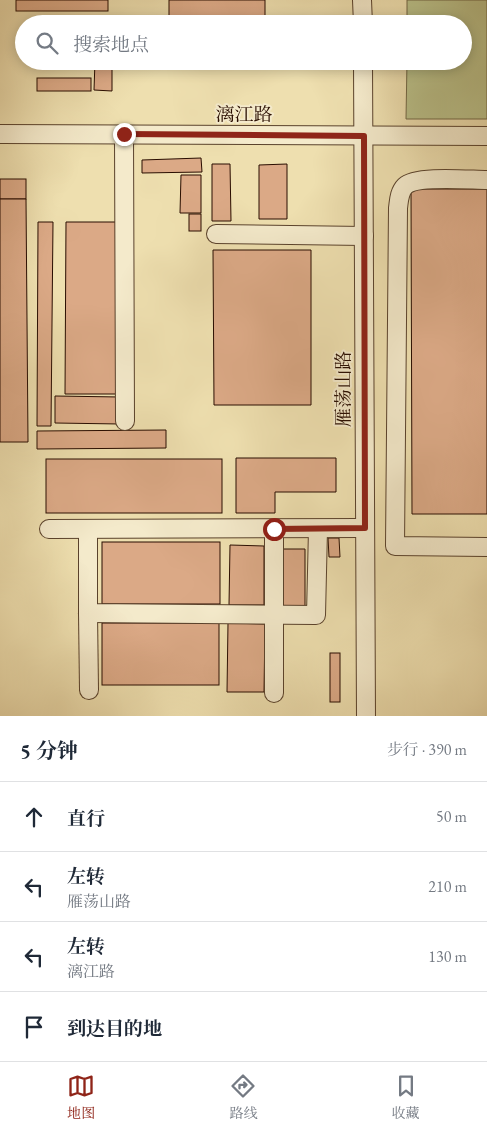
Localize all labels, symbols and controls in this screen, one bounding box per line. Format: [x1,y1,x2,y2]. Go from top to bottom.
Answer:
search box [15,15,472,70]
icon: search [33,29,61,57]
text: 搜索地点 [73,32,149,57]
street label: 漓江路 [215,102,273,127]
route end [113,123,136,146]
street label: 雁荡山路 [331,351,356,427]
route start [263,518,286,541]
text: 5 分钟 [20,737,78,764]
text: 步行 · 390 m [387,739,467,760]
icon: ahead [20,803,48,831]
text: 直行 [67,806,105,831]
text: 50 m [436,806,467,827]
text: 左转 [67,864,105,889]
icon: left [20,873,48,901]
text: 210 m [428,876,467,897]
text: 雁荡山路 [67,891,131,912]
text: 左转 [67,934,105,959]
icon: left [20,943,48,971]
text: 130 m [428,946,467,967]
text: 漓江路 [67,961,115,982]
icon: arrive [20,1013,48,1041]
text: 到达目的地 [67,1016,162,1041]
tab: 地图 [67,1072,95,1122]
tab: 路线 [229,1072,257,1122]
tab: 收藏 [392,1072,420,1122]

